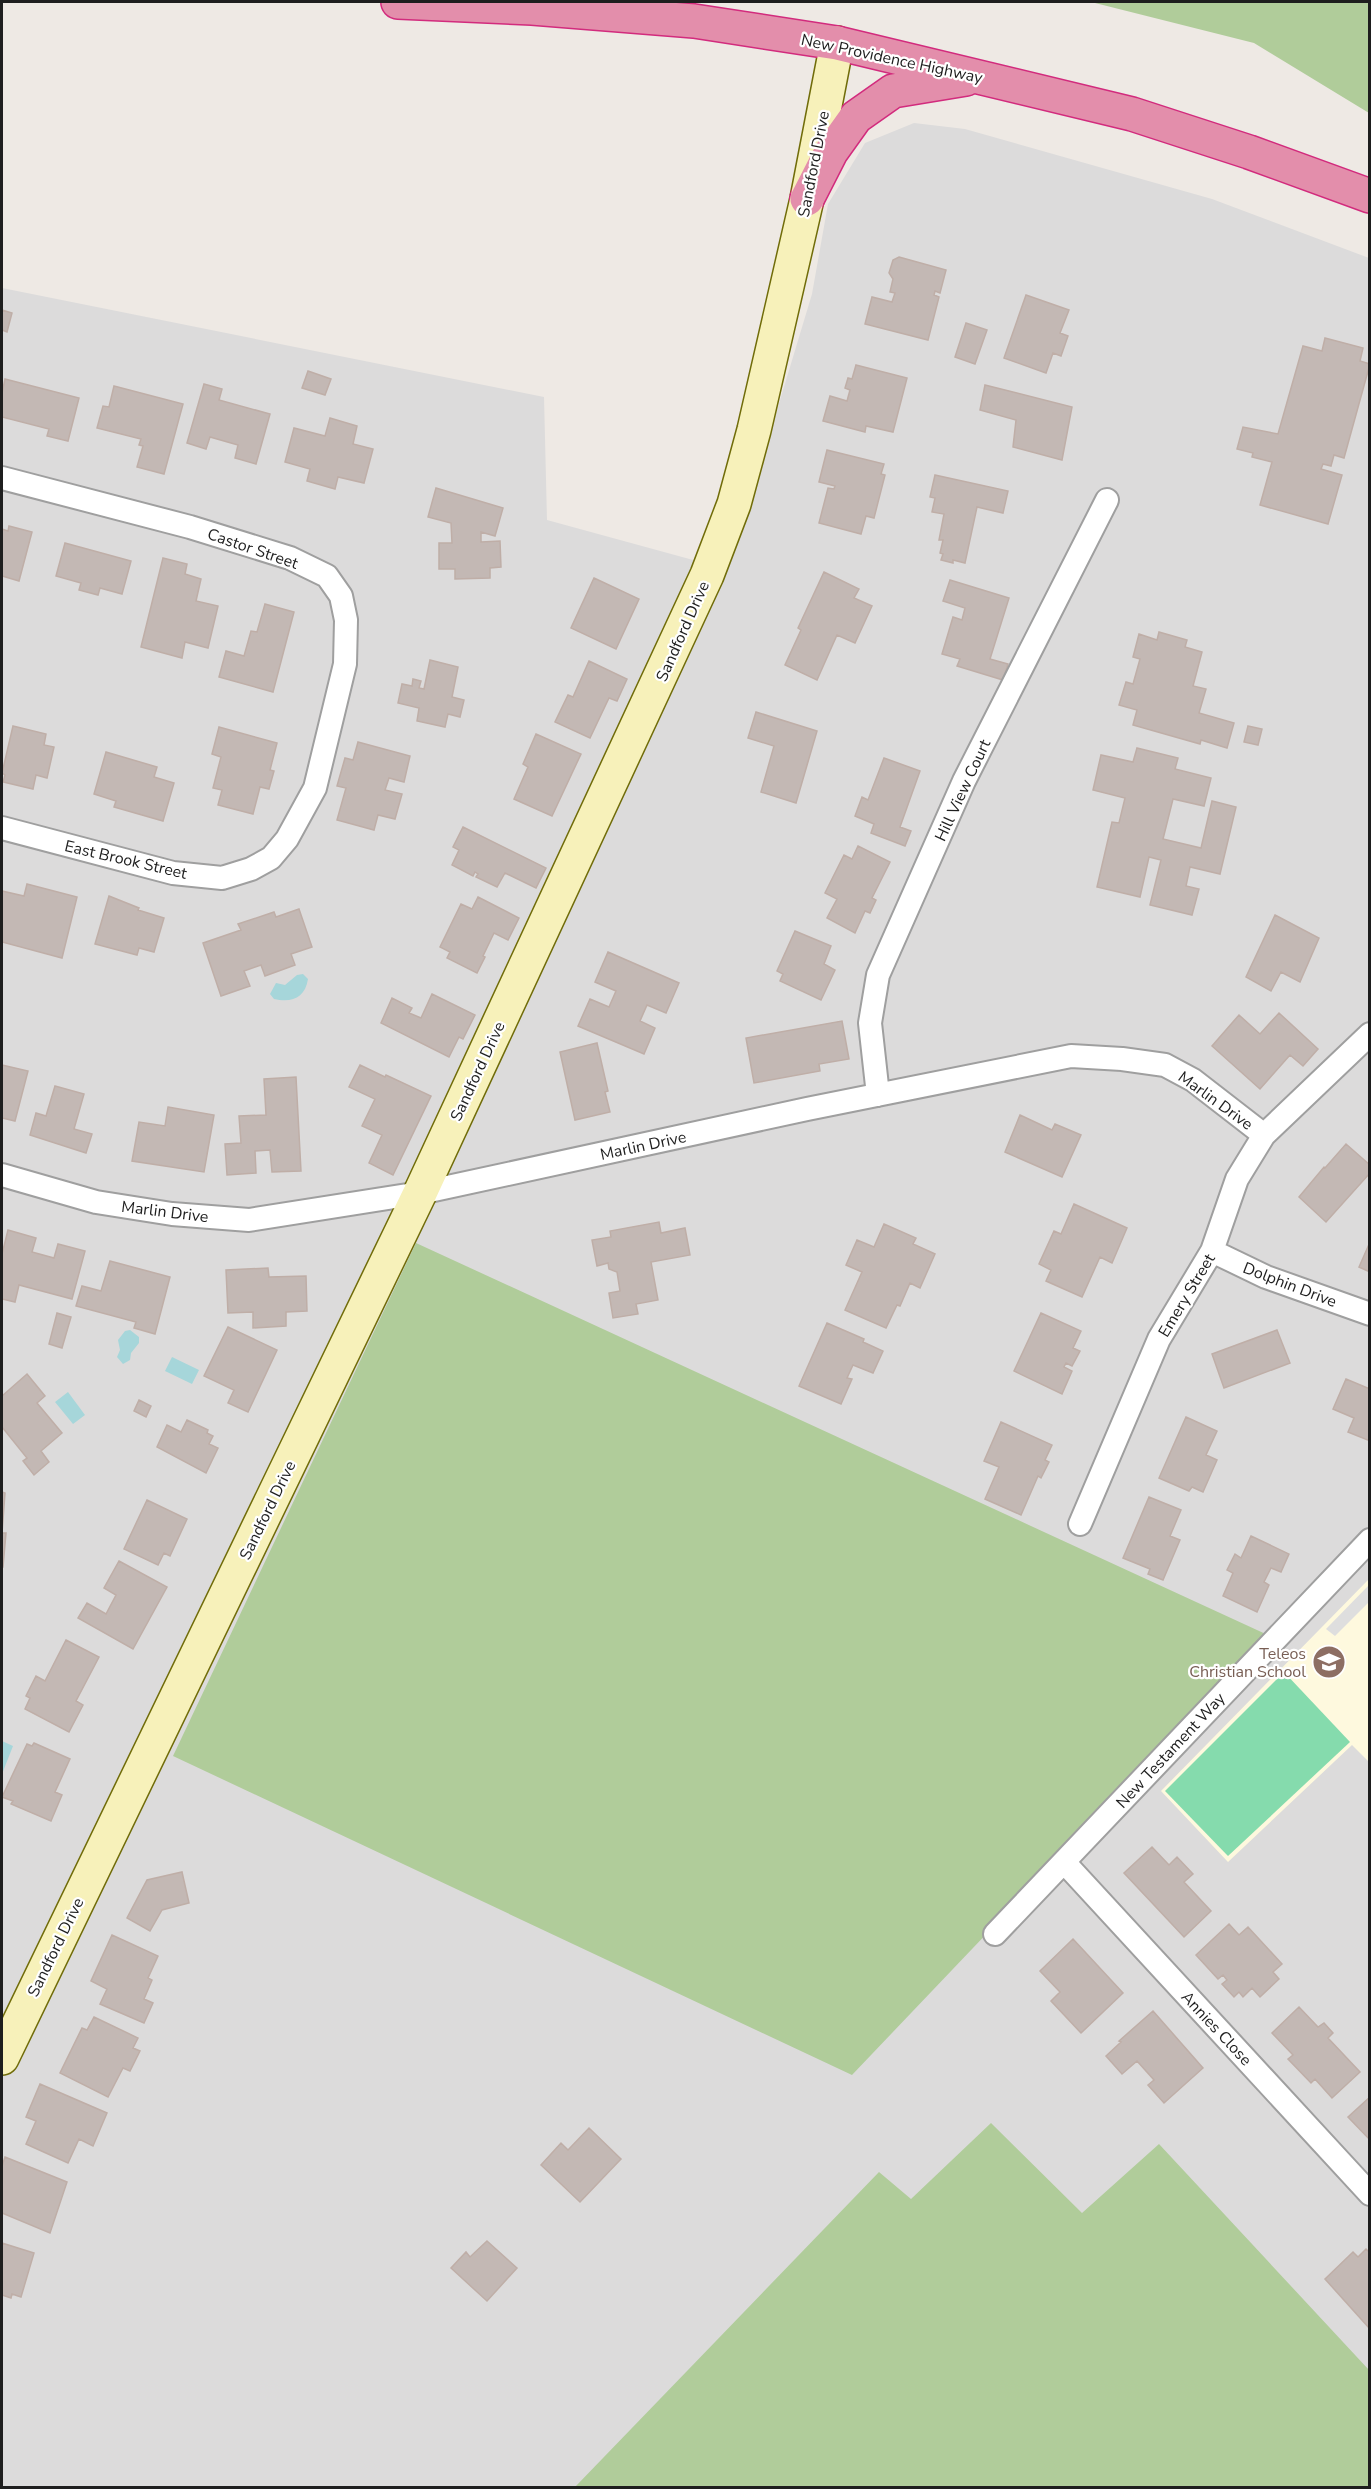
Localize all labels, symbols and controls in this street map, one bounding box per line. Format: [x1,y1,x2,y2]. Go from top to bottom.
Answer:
street label: New Providence Highway [799,29,985,89]
street label: Sandford Drive [793,109,835,219]
street label: Castor Street [204,523,301,575]
street label: Sandford Drive [651,578,715,685]
street label: Hill View Court [930,736,996,845]
street label: East Brook Street [62,835,190,885]
street label: Sandford Drive [445,1018,511,1125]
street label: Marlin Drive [1174,1066,1257,1135]
street label: Marlin Drive [598,1126,688,1166]
street label: Marlin Drive [120,1196,210,1228]
street label: Emery Street [1153,1249,1221,1341]
street label: Dolphin Drive [1240,1257,1340,1313]
street label: Sandford Drive [234,1457,301,1564]
place label: Teleos Christian School [1189,1643,1306,1683]
school or university icon: Teleos Christian School [1311,1644,1347,1680]
street label: New Testament Way [1111,1687,1231,1813]
street label: Sandford Drive [22,1894,89,2001]
street label: Annies Close [1176,1987,1257,2071]

